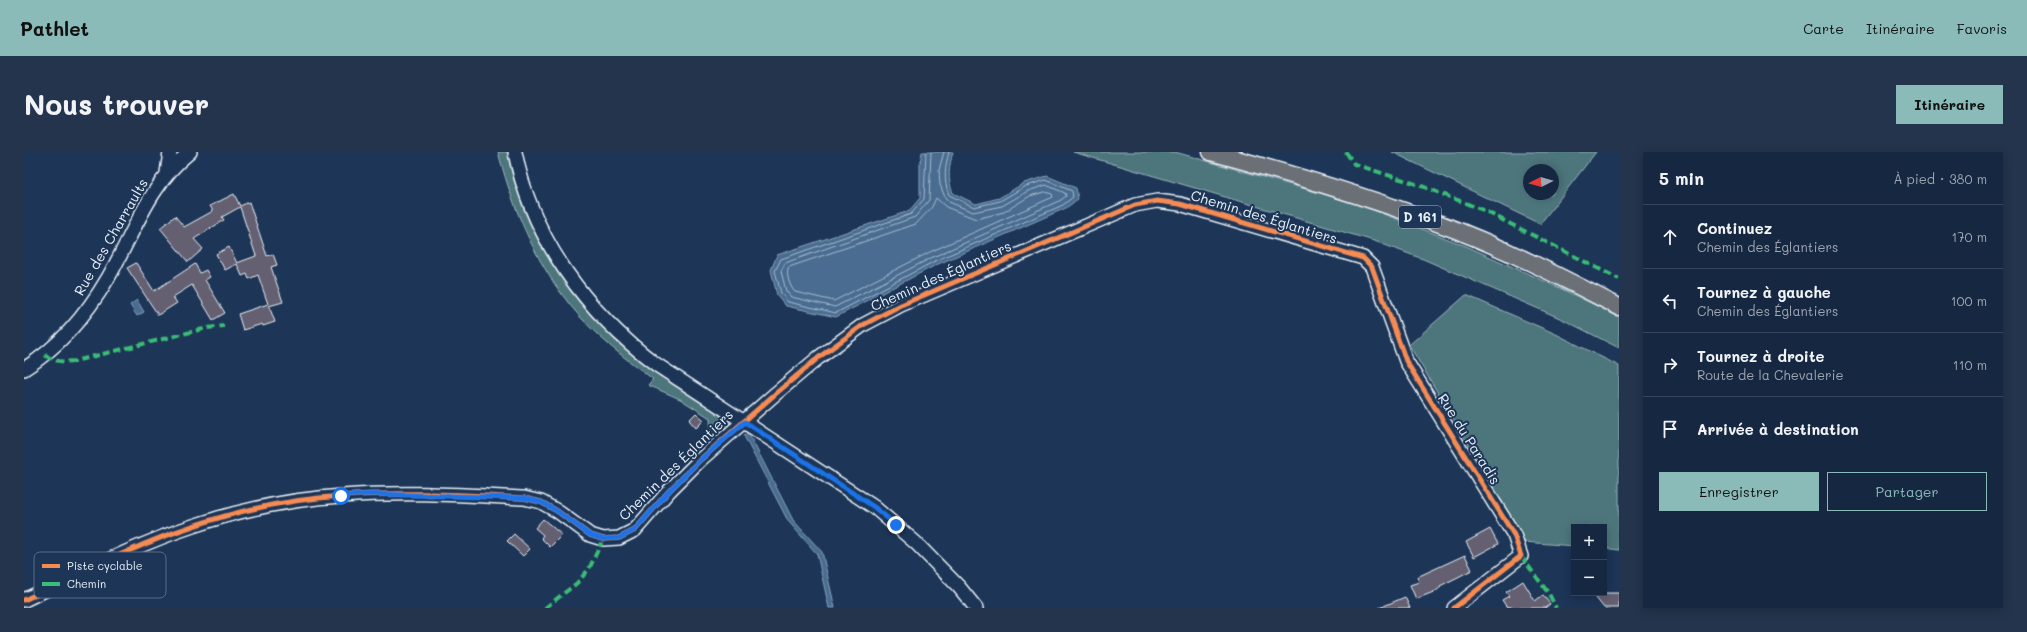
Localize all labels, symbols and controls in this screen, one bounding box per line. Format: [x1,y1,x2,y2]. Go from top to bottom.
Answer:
text: Pathlet [20,16,89,41]
text: Carte [1803,19,1844,38]
text: Itinéraire [1866,19,1935,38]
text: Favoris [1957,19,2007,38]
button: Itinéraire [1896,85,2003,124]
text: Nous trouver [24,86,209,122]
north arrow [1523,164,1559,200]
text: 5 min [1659,167,1704,189]
text: À pied · 380 m [1894,170,1987,187]
street label: Rue des Charraults [69,175,152,299]
street label: Chemin des Églantiers [1189,185,1340,248]
road number: D 161 [1399,206,1441,228]
text: Continuez [1697,218,1772,238]
icon: ahead [1659,226,1681,248]
text: 170 m [1951,228,1987,245]
street label: Chemin des Églantiers [867,236,1014,315]
text: Chemin des Églantiers [1697,238,1838,255]
text: Tournez à gauche [1697,282,1831,302]
icon: left [1659,290,1681,312]
text: 100 m [1951,292,1987,309]
text: Chemin des Églantiers [1697,302,1838,319]
text: Tournez à droite [1697,346,1825,366]
icon: right [1659,354,1681,376]
text: 110 m [1953,356,1987,373]
text: Route de la Chevalerie [1697,366,1844,383]
street label: Rue du Paradis [1434,390,1505,488]
street label: Chemin des Églantiers [614,405,737,524]
icon: arrive [1659,418,1681,440]
text: Arrivée à destination [1697,419,1859,439]
button: Enregistrer [1659,472,1819,511]
button: Partager [1827,472,1987,511]
route start [332,487,350,505]
route end [887,516,905,534]
map controls [1571,524,1607,596]
button: + [1571,524,1607,560]
legend [34,552,166,598]
text: Piste cyclable [67,558,143,573]
button: − [1571,560,1607,596]
text: Chemin [67,576,106,591]

